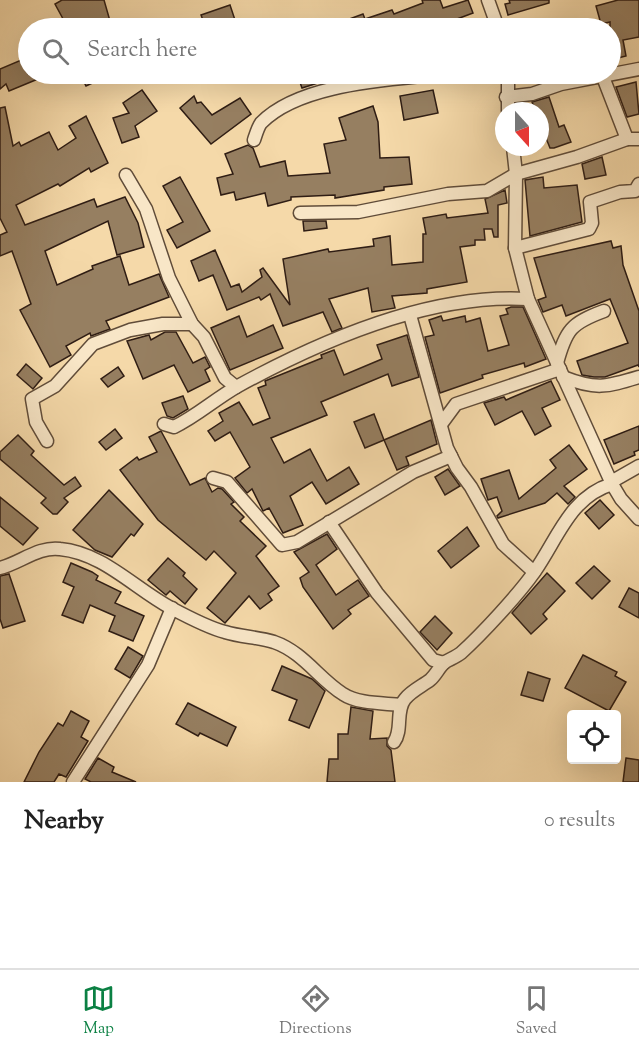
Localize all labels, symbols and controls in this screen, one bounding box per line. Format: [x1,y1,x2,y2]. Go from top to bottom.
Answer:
search box [18,18,621,84]
icon: search [39,35,72,68]
text: Search here [87,35,197,67]
north arrow [495,102,549,156]
map controls [567,710,621,764]
button: locate [567,710,621,764]
text: Nearby [24,803,104,840]
text: 0 results [544,807,615,836]
tab: Map [82,982,115,1041]
tab: Directions [279,982,352,1041]
tab: Saved [516,982,557,1041]

